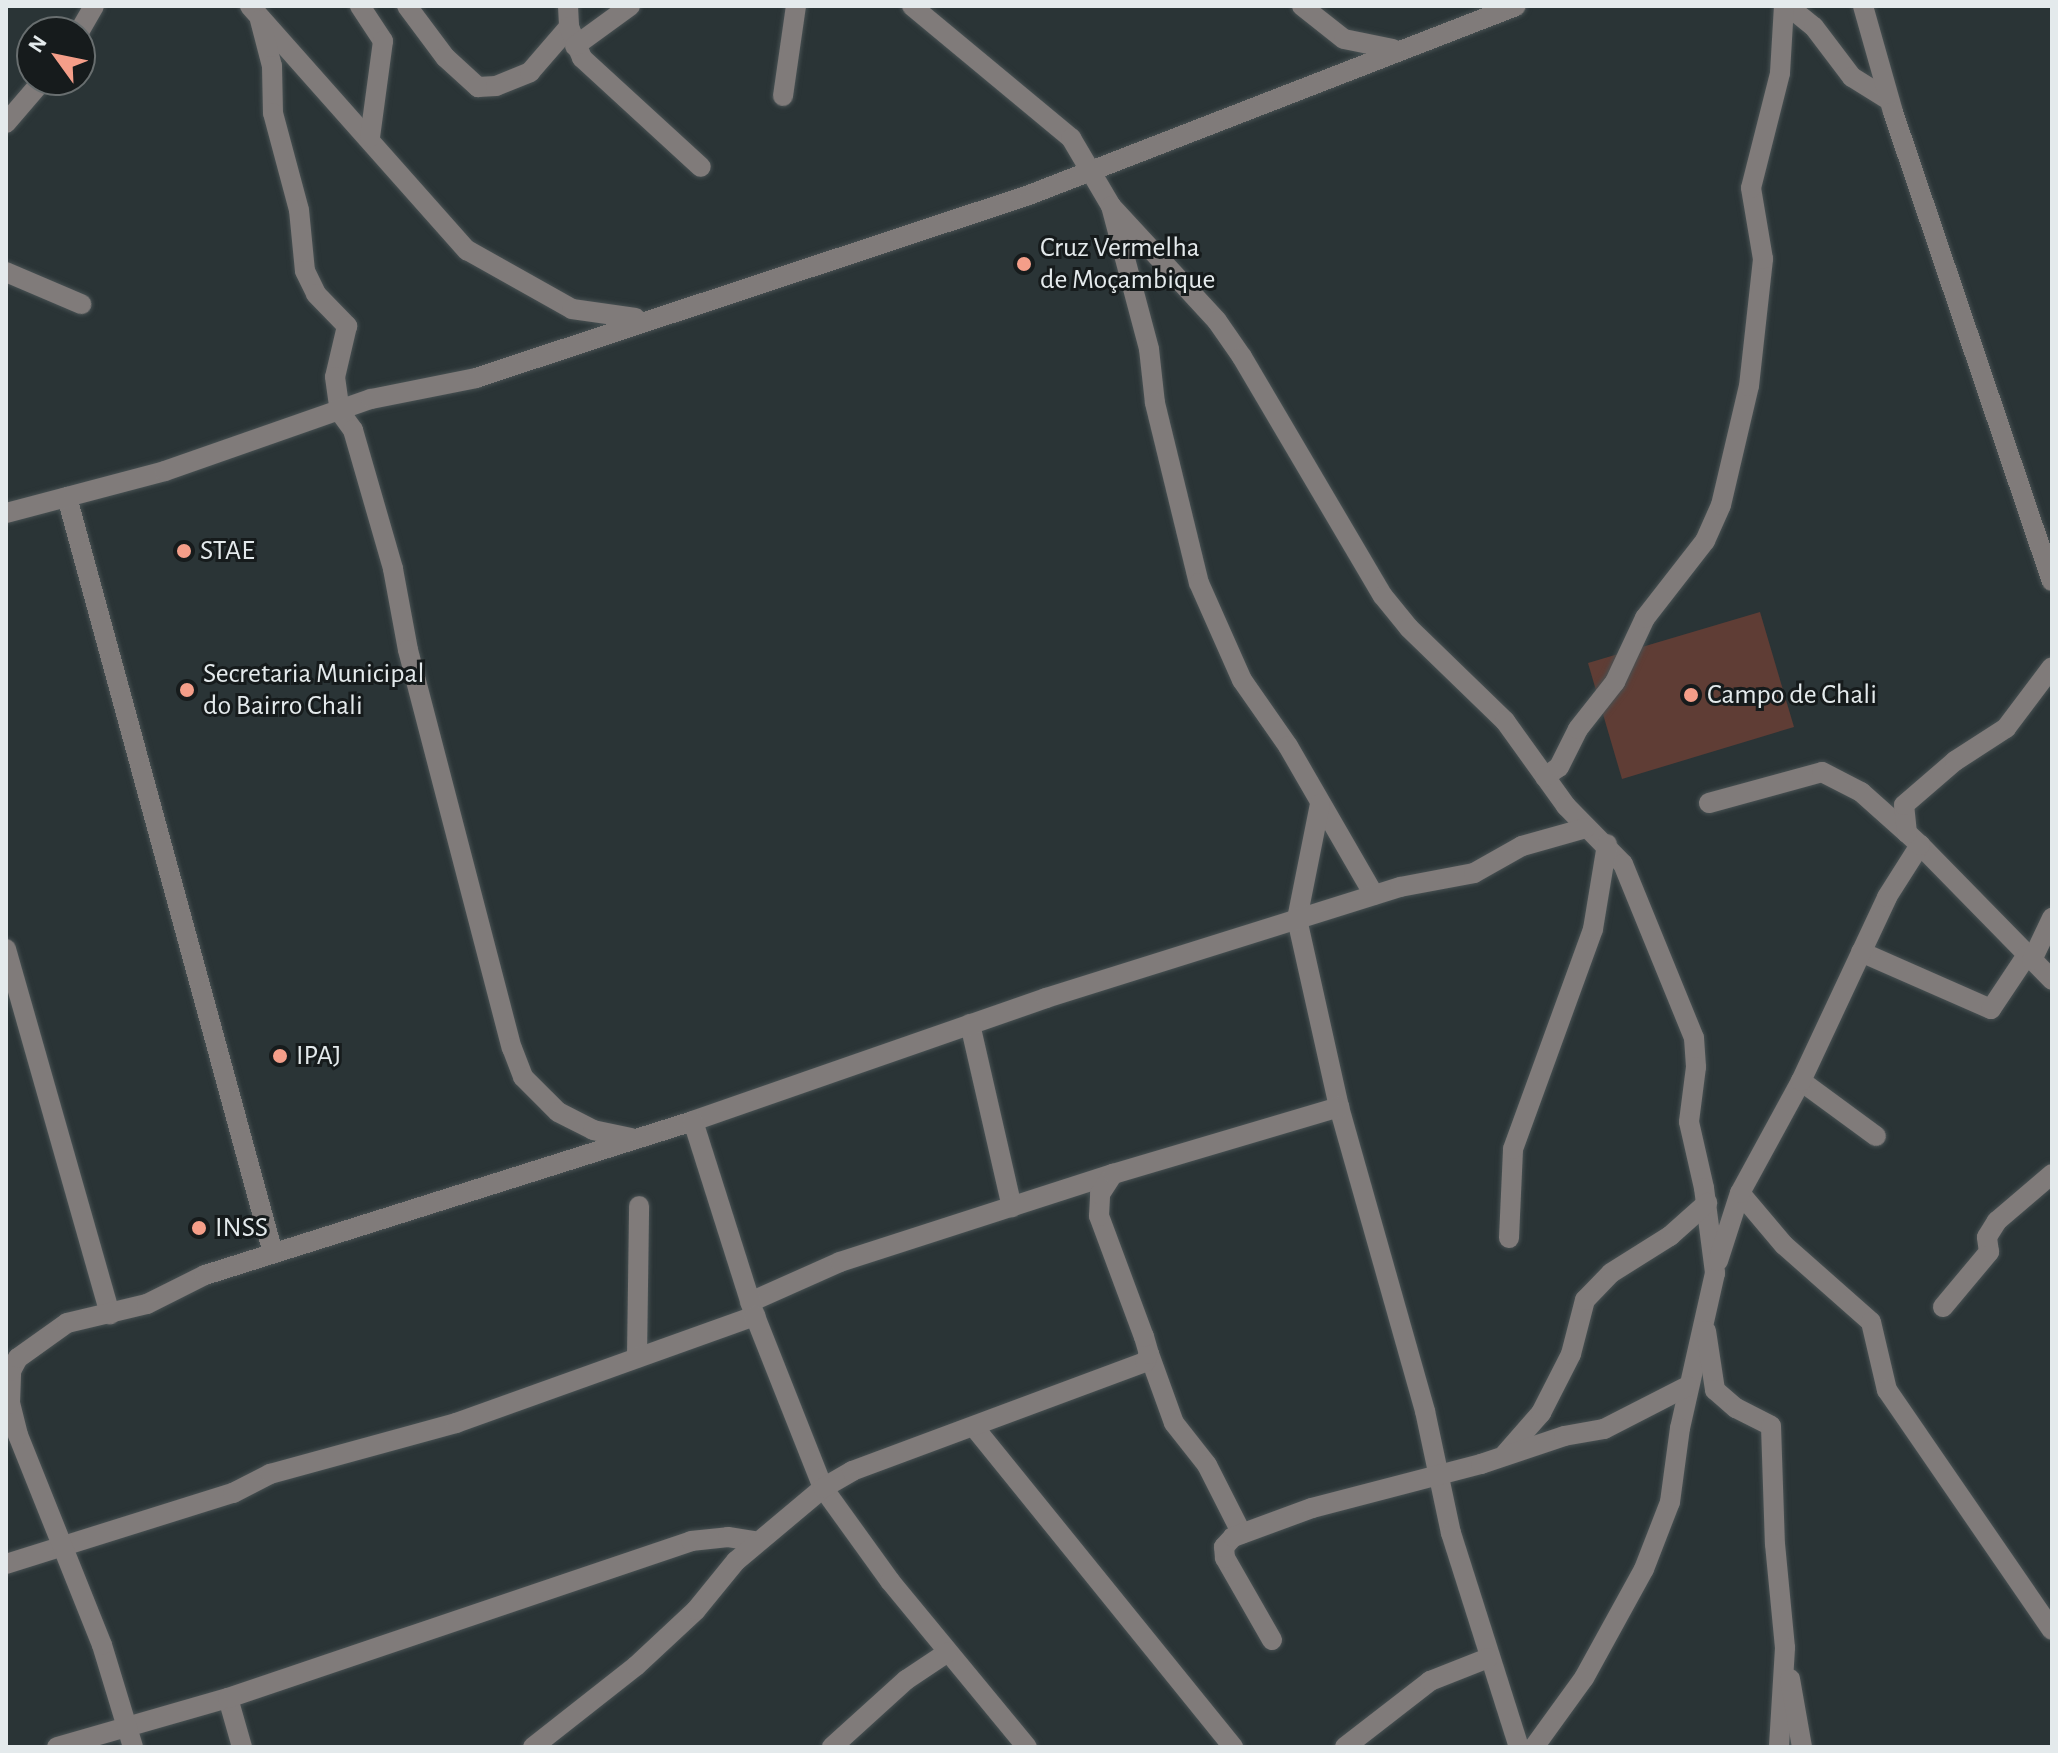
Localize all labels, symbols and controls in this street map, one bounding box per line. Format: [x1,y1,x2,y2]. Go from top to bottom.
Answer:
north arrow [16,16,96,96]
text: N [24,32,51,56]
place label: Cruz Vermelha de Moçambique [1040,231,1215,297]
marker: Cruz Vermelha de Moçambique [1015,255,1033,273]
place label: STAE [200,534,255,568]
marker: STAE [175,542,193,560]
place label: Secretaria Municipal do Bairro Chali [203,657,424,723]
place label: Campo de Chali [1707,678,1877,712]
marker: Secretaria Municipal do Bairro Chali [178,681,196,699]
marker: Campo de Chali [1682,686,1700,704]
place label: IPAJ [296,1039,342,1073]
marker: IPAJ [271,1047,289,1065]
place label: INSS [215,1211,268,1245]
marker: INSS [190,1219,208,1237]

